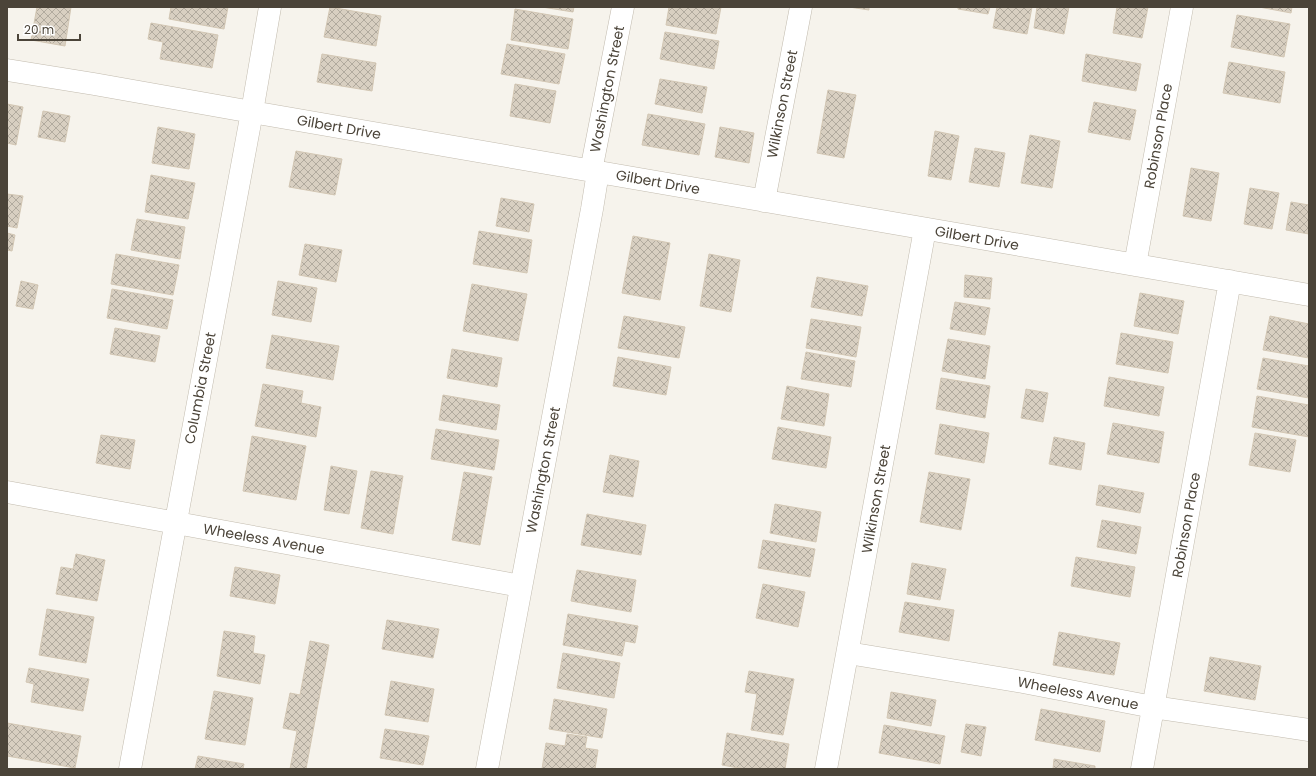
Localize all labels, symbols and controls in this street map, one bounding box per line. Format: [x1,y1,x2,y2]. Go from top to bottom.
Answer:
scale bar [18,16,80,42]
text: 20 m [24,21,54,38]
street label: Washington Street [585,24,629,154]
street label: Wilkinson Street [762,48,802,160]
street label: Robinson Place [1139,82,1177,190]
street label: Gilbert Drive [295,110,383,144]
street label: Gilbert Drive [614,165,702,199]
street label: Gilbert Drive [933,221,1021,255]
street label: Columbia Street [179,330,221,446]
street label: Washington Street [521,405,565,535]
street label: Wilkinson Street [857,443,895,555]
street label: Robinson Place [1167,471,1205,579]
street label: Wheeless Avenue [202,518,327,560]
street label: Wheeless Avenue [1016,671,1141,715]

